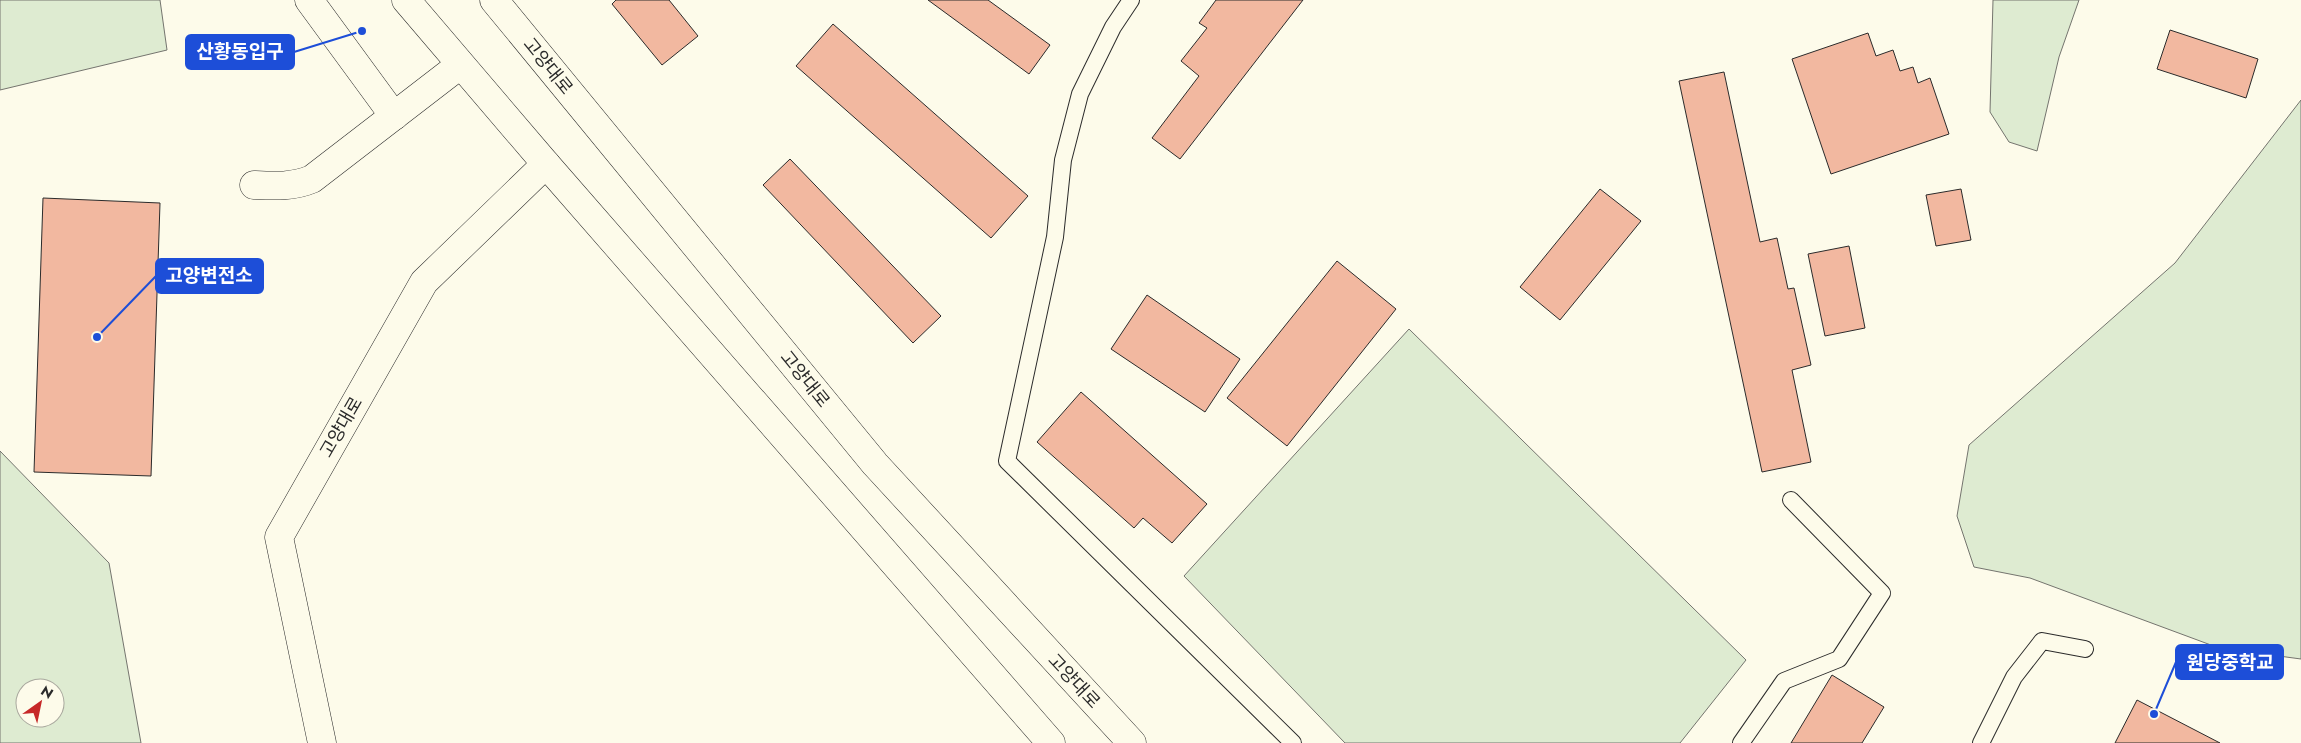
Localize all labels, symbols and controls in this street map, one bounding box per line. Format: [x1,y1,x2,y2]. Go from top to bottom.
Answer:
street label: 고양대로 [517,32,579,100]
callout: 산황동입구 [186,35,294,69]
text: 산황동입구 [196,38,284,65]
callout: 고양변전소 [156,259,263,293]
text: 고양변전소 [165,262,253,289]
street label: 고양대로 [774,345,836,413]
street label: 고양대로 [313,392,369,462]
callout: 원당중학교 [2176,645,2283,679]
street label: 고양대로 [1042,648,1106,714]
text: 원당중학교 [2186,649,2274,676]
north arrow [15,678,65,728]
text: N [37,681,57,704]

